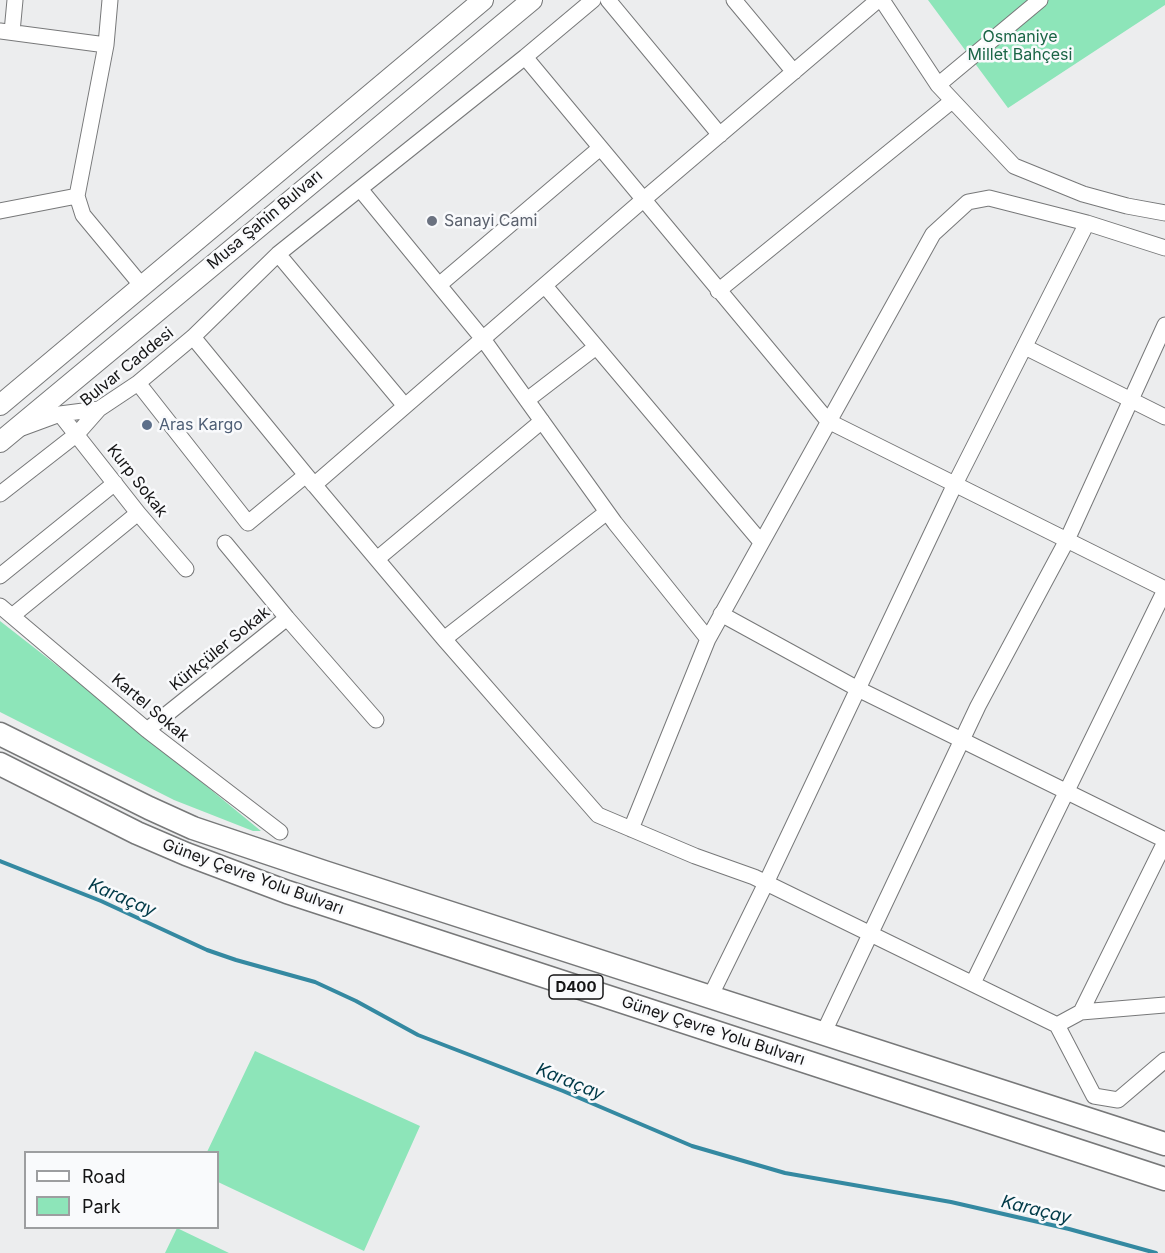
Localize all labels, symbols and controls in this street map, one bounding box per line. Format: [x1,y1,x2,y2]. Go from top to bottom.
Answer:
park label: Osmaniye Millet Bahçesi [968,27,1072,65]
street label: Musa Şahin Bulvarı [204,166,326,274]
place label: Sanayi Cami [444,211,537,231]
marker: Sanayi Cami [425,214,439,228]
street label: Bulvar Caddesi [77,324,177,410]
place label: Aras Kargo [159,415,243,435]
marker: Aras Kargo [140,418,154,432]
street label: Kurp Sokak [103,441,171,521]
street label: Kürkçüler Sokak [166,603,274,695]
street label: Kartel Sokak [107,670,193,746]
street label: Güney Çevre Yolu Bulvarı [160,835,346,919]
water label: Karaçay [85,874,159,922]
road number: D400 [549,975,603,999]
street label: Güney Çevre Yolu Bulvarı [619,992,807,1070]
water label: Karaçay [533,1059,607,1105]
legend [24,1151,219,1229]
text: Road [82,1166,125,1187]
water label: Karaçay [999,1191,1073,1229]
text: Park [82,1196,121,1217]

